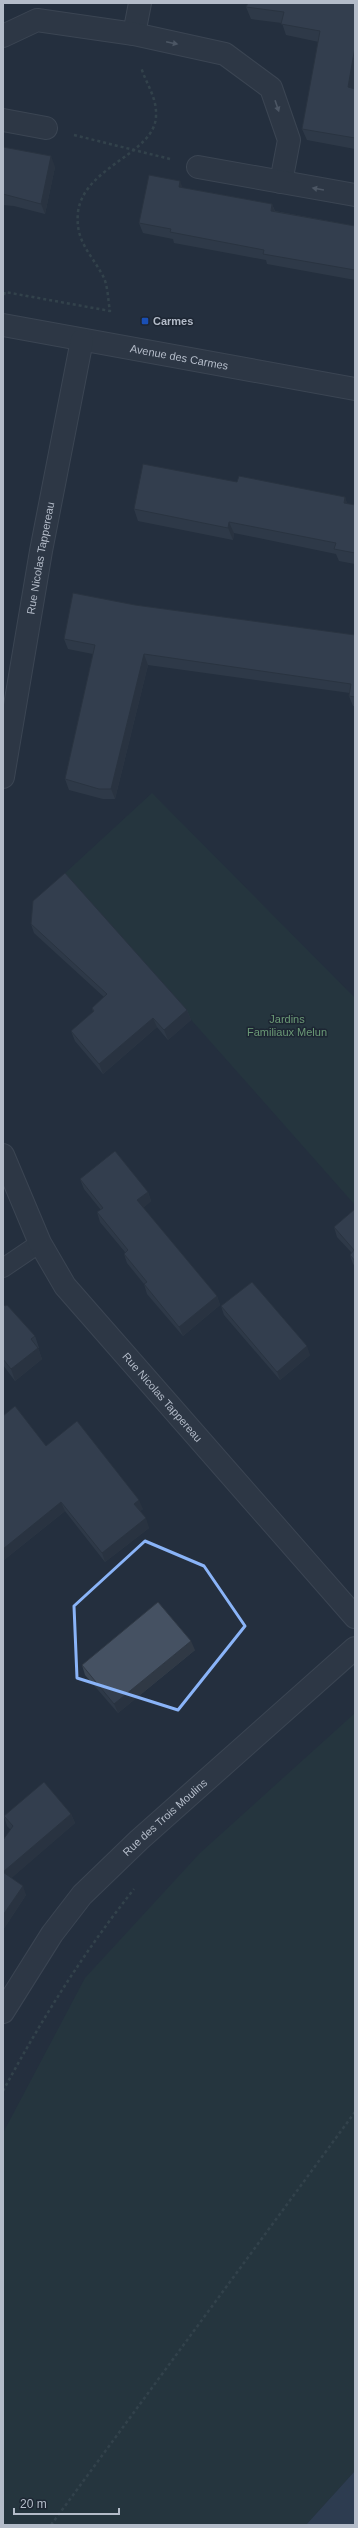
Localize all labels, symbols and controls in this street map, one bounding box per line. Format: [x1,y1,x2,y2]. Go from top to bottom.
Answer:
one-way arrow [166,40,178,46]
one-way arrow [274,100,280,112]
one-way arrow [312,186,324,192]
place label: Carmes [153,315,193,327]
marker: Carmes [140,316,150,326]
street label: Avenue des Carmes [129,342,230,372]
street label: Rue Nicolas Tappereau [24,501,56,615]
park label: Jardins Familiaux Melun [247,1013,327,1038]
street label: Rue Nicolas Tappereau [120,1350,205,1444]
street label: Rue des Trois Moulins [120,1776,210,1858]
scale bar [14,2490,119,2516]
text: 20 m [20,2497,47,2511]

